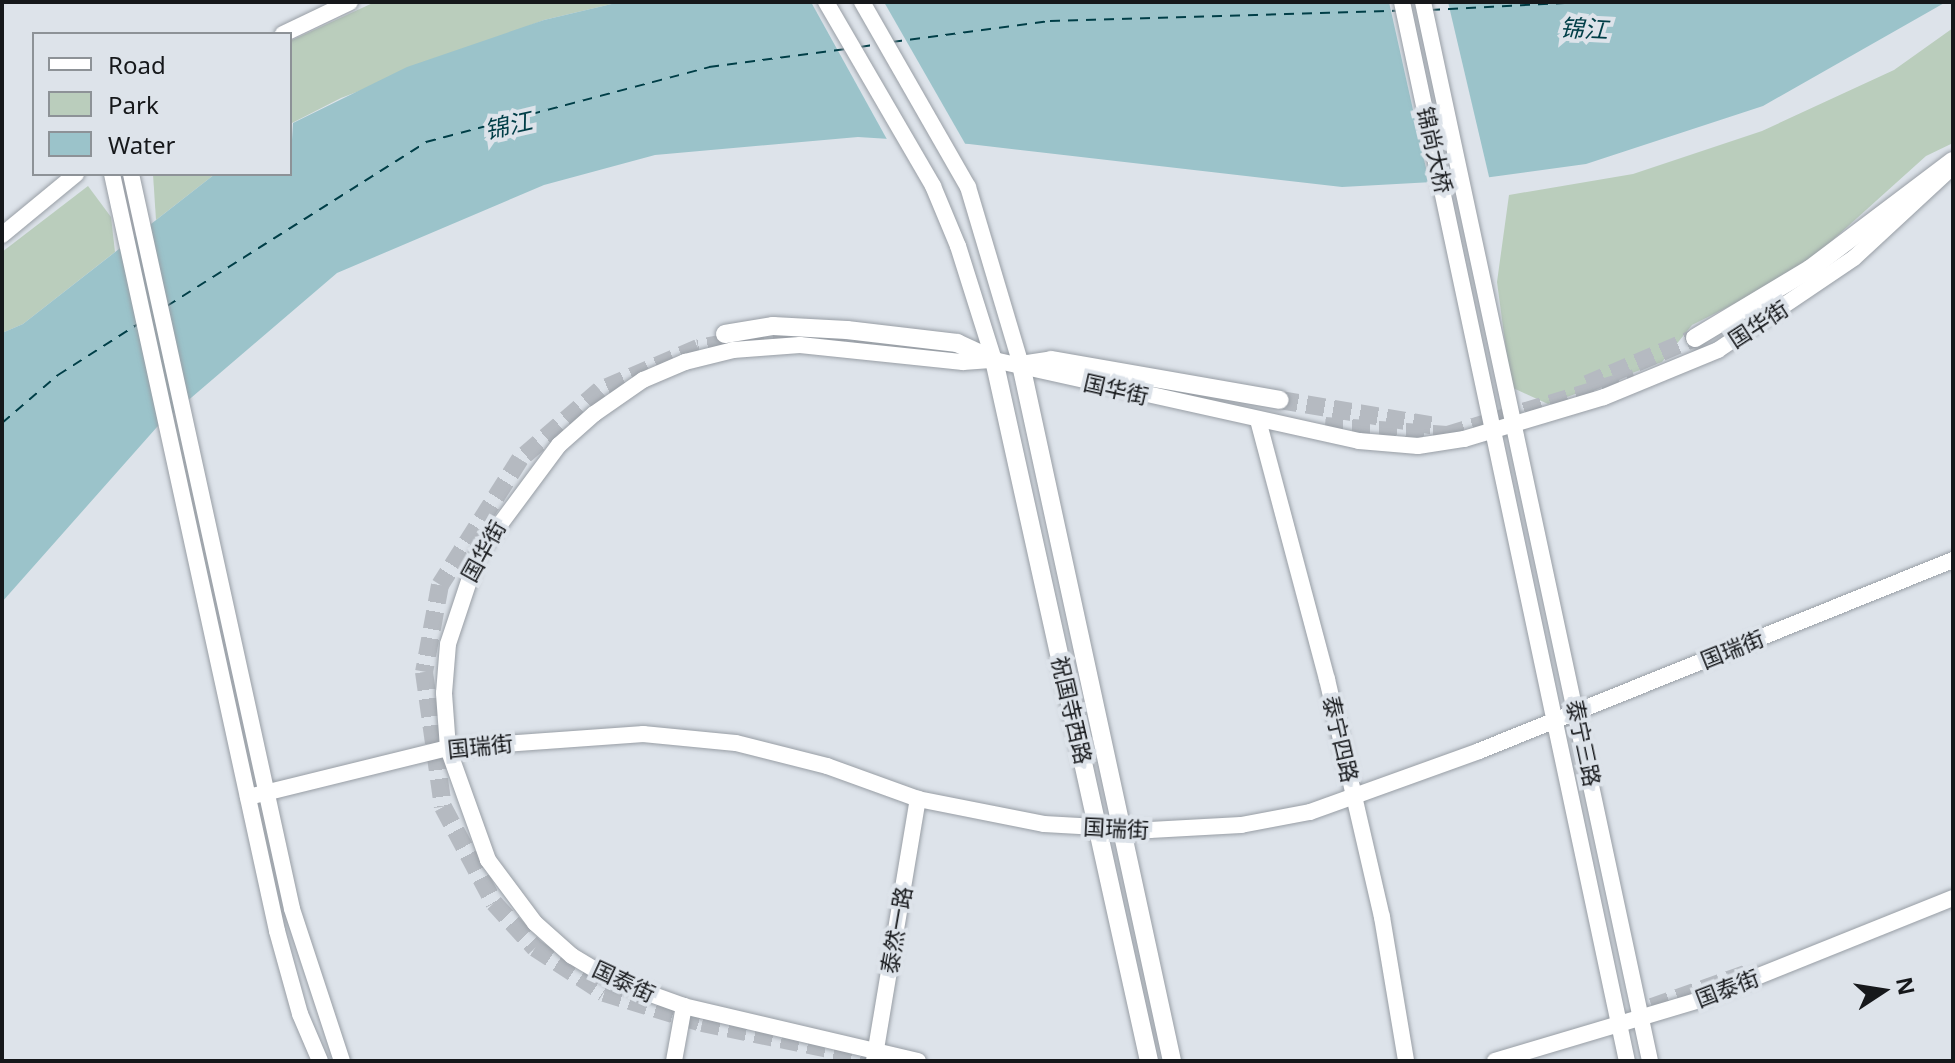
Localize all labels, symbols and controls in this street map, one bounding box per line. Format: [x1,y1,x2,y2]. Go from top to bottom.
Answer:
water label: 锦江 [1559,12,1609,44]
legend [32,32,292,176]
text: Road [108,48,166,81]
text: Park [108,88,159,121]
street label: 锦尚大桥 [1412,104,1458,196]
water label: 锦江 [481,106,535,144]
text: Water [108,128,175,161]
street label: 国华街 [1723,295,1793,353]
street label: 国华街 [1081,369,1151,409]
street label: 国华街 [455,516,511,586]
street label: 国瑞街 [1696,624,1768,674]
street label: 祝国寺西路 [1047,653,1097,767]
street label: 泰宁四路 [1318,693,1364,785]
street label: 泰宁三路 [1562,697,1606,789]
street label: 国瑞街 [446,729,514,763]
street label: 国瑞街 [1082,813,1150,843]
street label: 泰然一路 [875,884,917,976]
north arrow [1843,951,1923,1031]
street label: 国泰街 [589,955,659,1007]
street label: 国泰街 [1691,964,1763,1012]
text: N [1890,974,1923,998]

